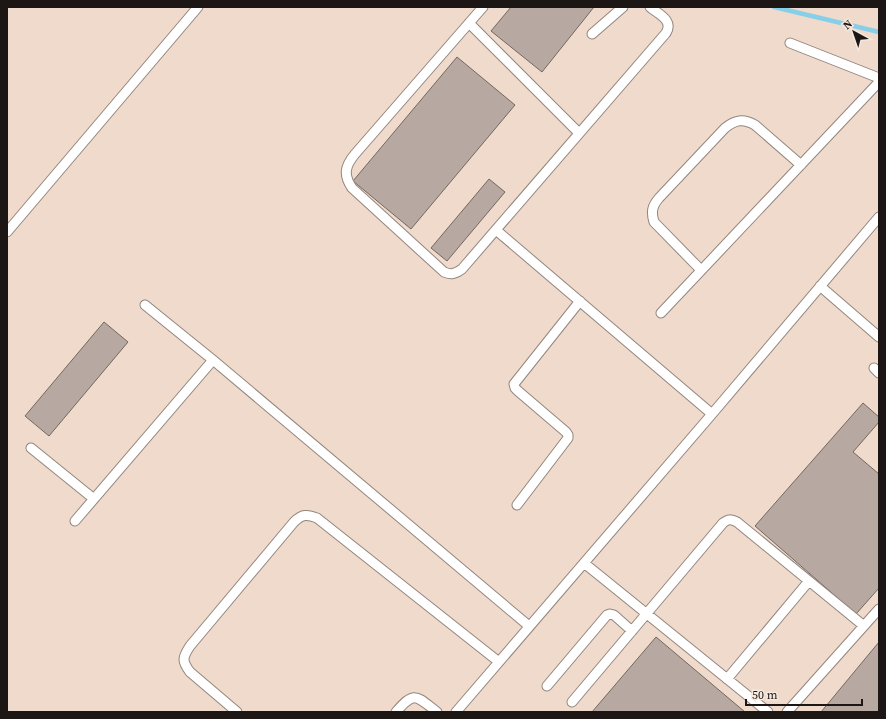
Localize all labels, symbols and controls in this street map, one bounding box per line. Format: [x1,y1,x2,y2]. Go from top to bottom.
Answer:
north arrow [834,12,874,52]
text: N [840,16,856,33]
scale bar [746,681,862,707]
text: 50 m [752,687,778,703]

